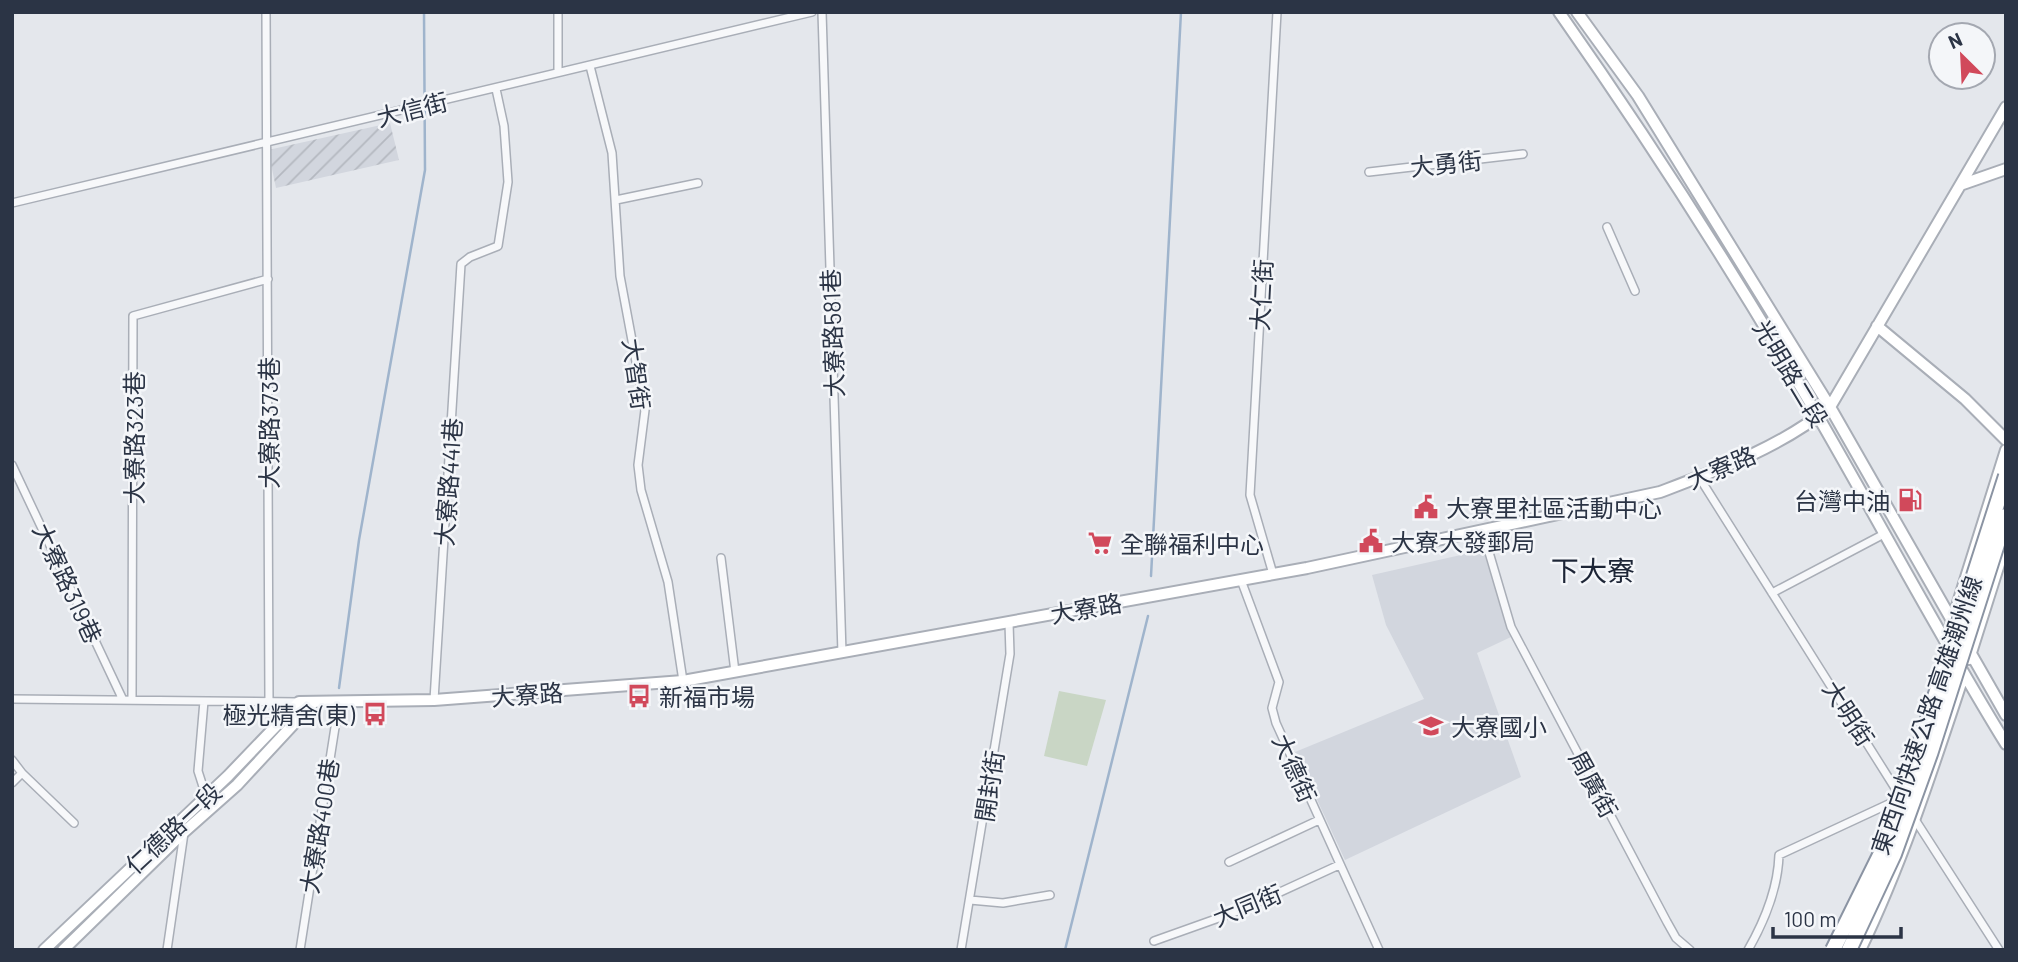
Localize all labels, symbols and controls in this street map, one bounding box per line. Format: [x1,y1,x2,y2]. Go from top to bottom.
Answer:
north arrow [1927,21,1997,91]
text: N [1944,27,1965,53]
street label: 大信街 [374,86,450,132]
street label: 大勇街 [1409,145,1483,181]
street label: 大仁街 [1245,258,1277,332]
street label: 大寮路581巷 [815,268,849,398]
street label: 光明路二段 [1748,314,1834,432]
street label: 大智街 [618,336,656,412]
street label: 大寮路373巷 [254,357,283,489]
street label: 大寮路323巷 [119,371,148,505]
street label: 大寮路441巷 [429,417,467,547]
street label: 大寮路 [1682,440,1760,494]
place label: 台灣中油 [1794,486,1890,515]
fuel station icon: 台灣中油 [1896,486,1924,514]
public building icon: 大寮里社區活動中心 [1412,493,1440,521]
place label: 大寮里社區活動中心 [1446,493,1662,522]
street label: 大寮路319巷 [28,518,108,648]
public building icon: 大寮大發郵局 [1357,527,1385,555]
place label: 大寮大發郵局 [1391,527,1535,556]
supermarket icon: 全聯福利中心 [1086,529,1114,557]
place label: 全聯福利中心 [1120,529,1264,558]
district label: 下大寮 [1551,553,1635,587]
street label: 東西向快速公路 高雄潮州線 [1865,572,1987,858]
street label: 大寮路 [1048,587,1124,629]
street label: 大明街 [1817,675,1881,751]
street label: 大寮路 [490,677,564,711]
bus stop icon: 新福市場 [625,682,653,710]
place label: 新福市場 [659,682,755,711]
place label: 極光精舍(東) [222,700,356,729]
bus stop icon: 極光精舍(東) [361,700,389,728]
school or university icon: 大寮國小 [1417,712,1445,740]
place label: 大寮國小 [1451,712,1547,741]
street label: 大德街 [1267,729,1323,807]
street label: 周廣街 [1564,745,1624,823]
street label: 開封街 [969,748,1009,824]
street label: 大寮路400巷 [294,756,344,896]
street label: 仁德路一段 [119,776,227,880]
street label: 大同街 [1208,878,1286,932]
scale bar [1773,895,1901,939]
text: 100 m [1784,906,1837,931]

